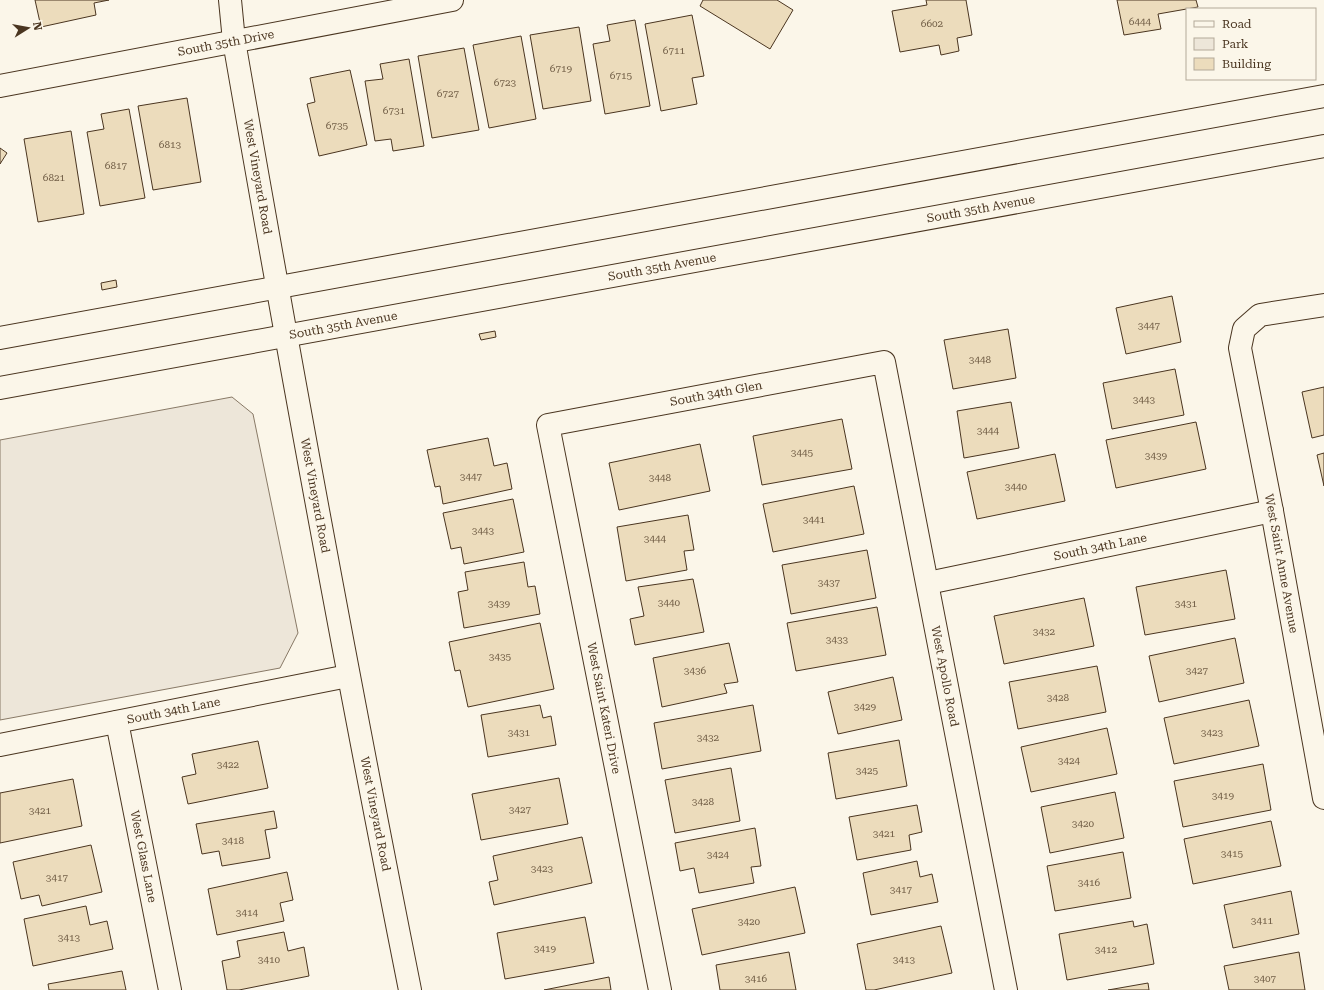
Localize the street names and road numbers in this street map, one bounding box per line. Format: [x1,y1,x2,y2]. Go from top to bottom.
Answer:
street label: South 35th Drive [177,27,276,59]
street label: West Vineyard Road [241,118,275,236]
street label: South 35th Avenue [926,192,1036,225]
street label: South 35th Avenue [607,250,718,284]
street label: South 35th Avenue [288,308,399,342]
street label: South 34th Glen [669,378,764,409]
street label: West Vineyard Road [298,437,333,554]
street label: West Saint Anne Avenue [1262,493,1301,635]
street label: South 34th Lane [1052,530,1149,564]
street label: West Apollo Road [928,625,962,728]
street label: West Saint Kateri Drive [584,641,624,775]
street label: South 34th Lane [126,694,222,727]
street label: West Vineyard Road [358,755,393,873]
street label: West Glass Lane [128,809,160,904]

